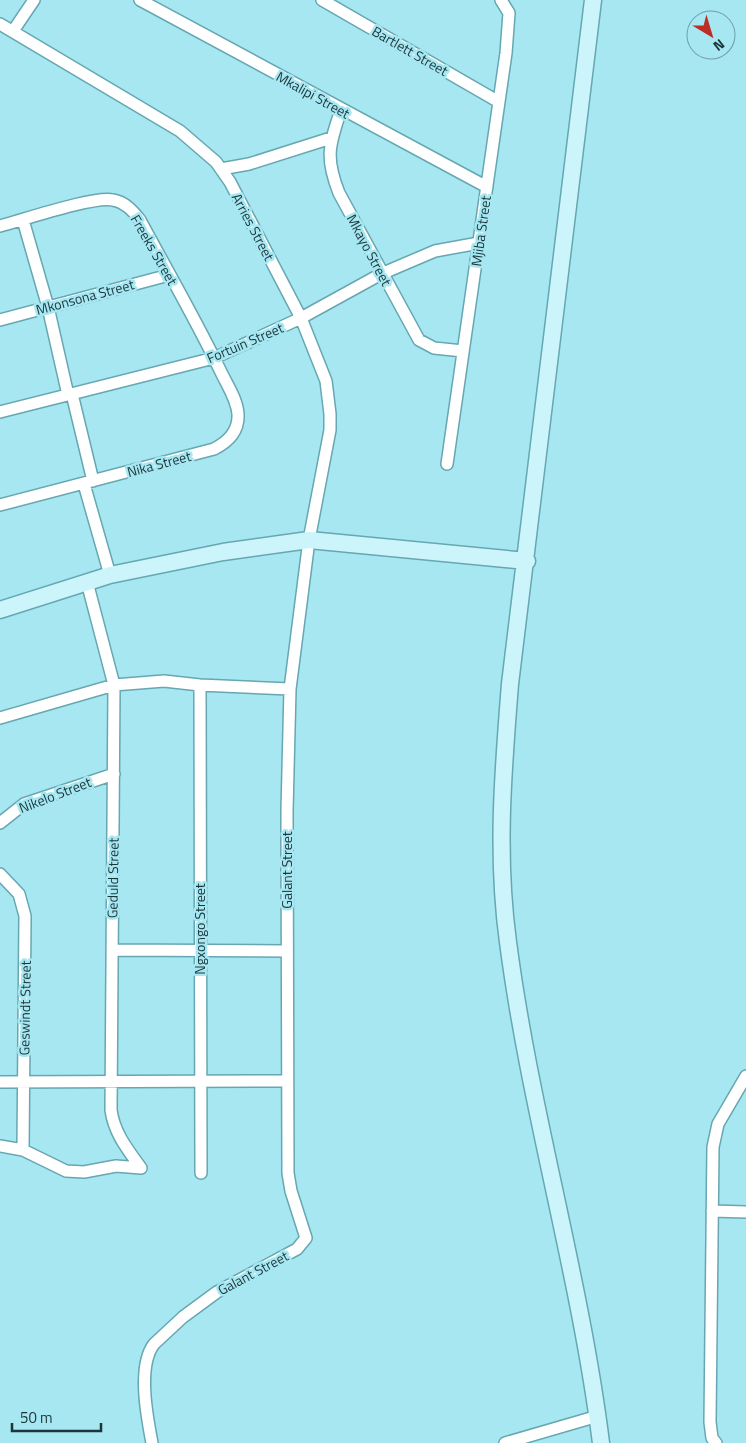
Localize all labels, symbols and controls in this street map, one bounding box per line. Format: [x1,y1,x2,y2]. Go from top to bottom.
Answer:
north arrow [686,10,736,60]
street label: Bartlett Street [368,20,452,81]
text: N [709,34,730,57]
street label: Mkalipi Street [273,66,354,124]
street label: Arries Street [227,189,280,264]
street label: Mjiba Street [465,194,496,268]
street label: Mkayo Street [342,210,397,289]
street label: Freeks Street [126,211,183,289]
street label: Mkonsona Street [33,273,136,320]
street label: Fortuin Street [203,317,286,368]
street label: Nika Street [125,445,193,482]
street label: Nikelo Street [16,771,94,818]
street label: Galant Street [276,831,297,909]
street label: Geduld Street [101,838,124,918]
street label: Ngxongo Street [189,883,210,975]
street label: Geswindt Street [13,960,36,1056]
street label: Galant Street [214,1245,292,1300]
scale bar [12,1400,101,1432]
text: 50 m [20,1406,53,1429]

